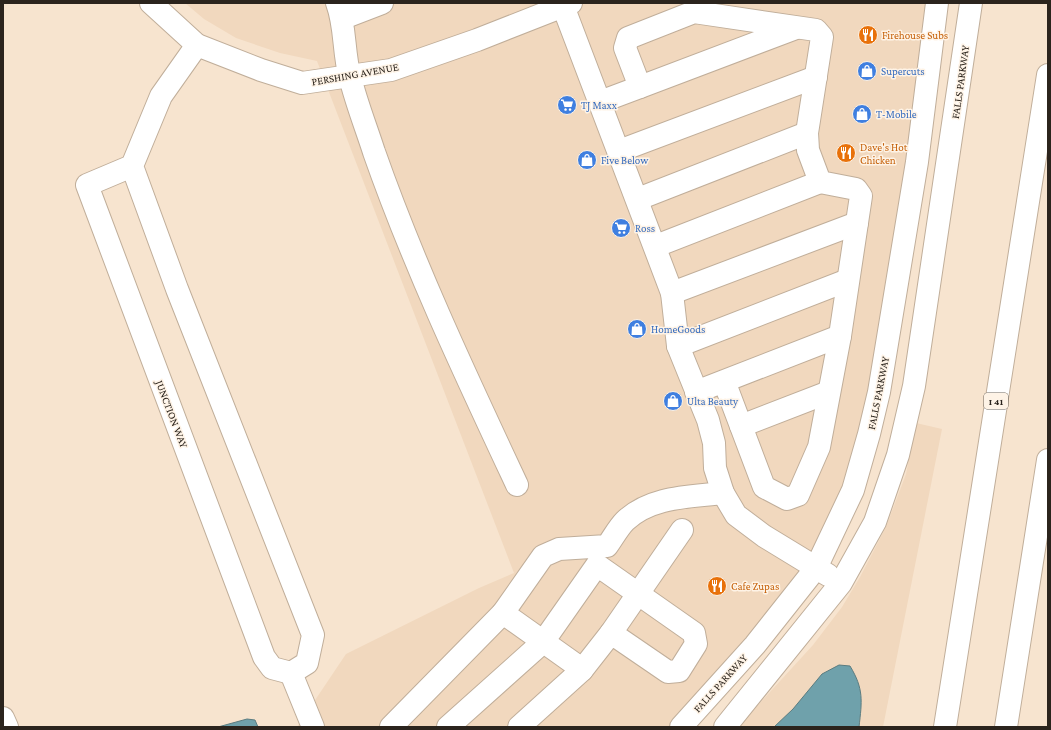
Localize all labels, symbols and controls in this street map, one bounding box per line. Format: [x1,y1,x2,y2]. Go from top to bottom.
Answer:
restaurant icon: Firehouse Subs [857,24,879,46]
place label: Firehouse Subs [882,29,948,41]
street label: FALLS PARKWAY [949,44,971,120]
street label: PERSHING AVENUE [311,60,399,88]
shop icon: Supercuts [856,60,878,82]
place label: Supercuts [881,65,925,78]
supermarket icon: TJ Maxx [556,94,578,116]
place label: TJ Maxx [581,99,617,112]
shop icon: T-Mobile [851,103,873,125]
place label: T-Mobile [876,108,917,120]
place label: Dave's Hot Chicken [860,141,908,166]
restaurant icon: Dave's Hot Chicken [835,142,857,164]
shop icon: Five Below [576,149,598,171]
place label: Five Below [601,154,649,166]
supermarket icon: Ross [610,217,632,239]
place label: Ross [635,222,655,234]
shop icon: HomeGoods [626,318,648,340]
place label: HomeGoods [651,323,705,335]
street label: FALLS PARKWAY [865,355,891,431]
street label: JUNCTION WAY [152,378,190,450]
shop icon: Ulta Beauty [662,390,684,412]
road number: I 41 [984,393,1008,409]
place label: Ulta Beauty [687,395,739,408]
restaurant icon: Cafe Zupas [706,575,728,597]
place label: Cafe Zupas [731,580,779,593]
street label: FALLS PARKWAY [691,651,749,715]

